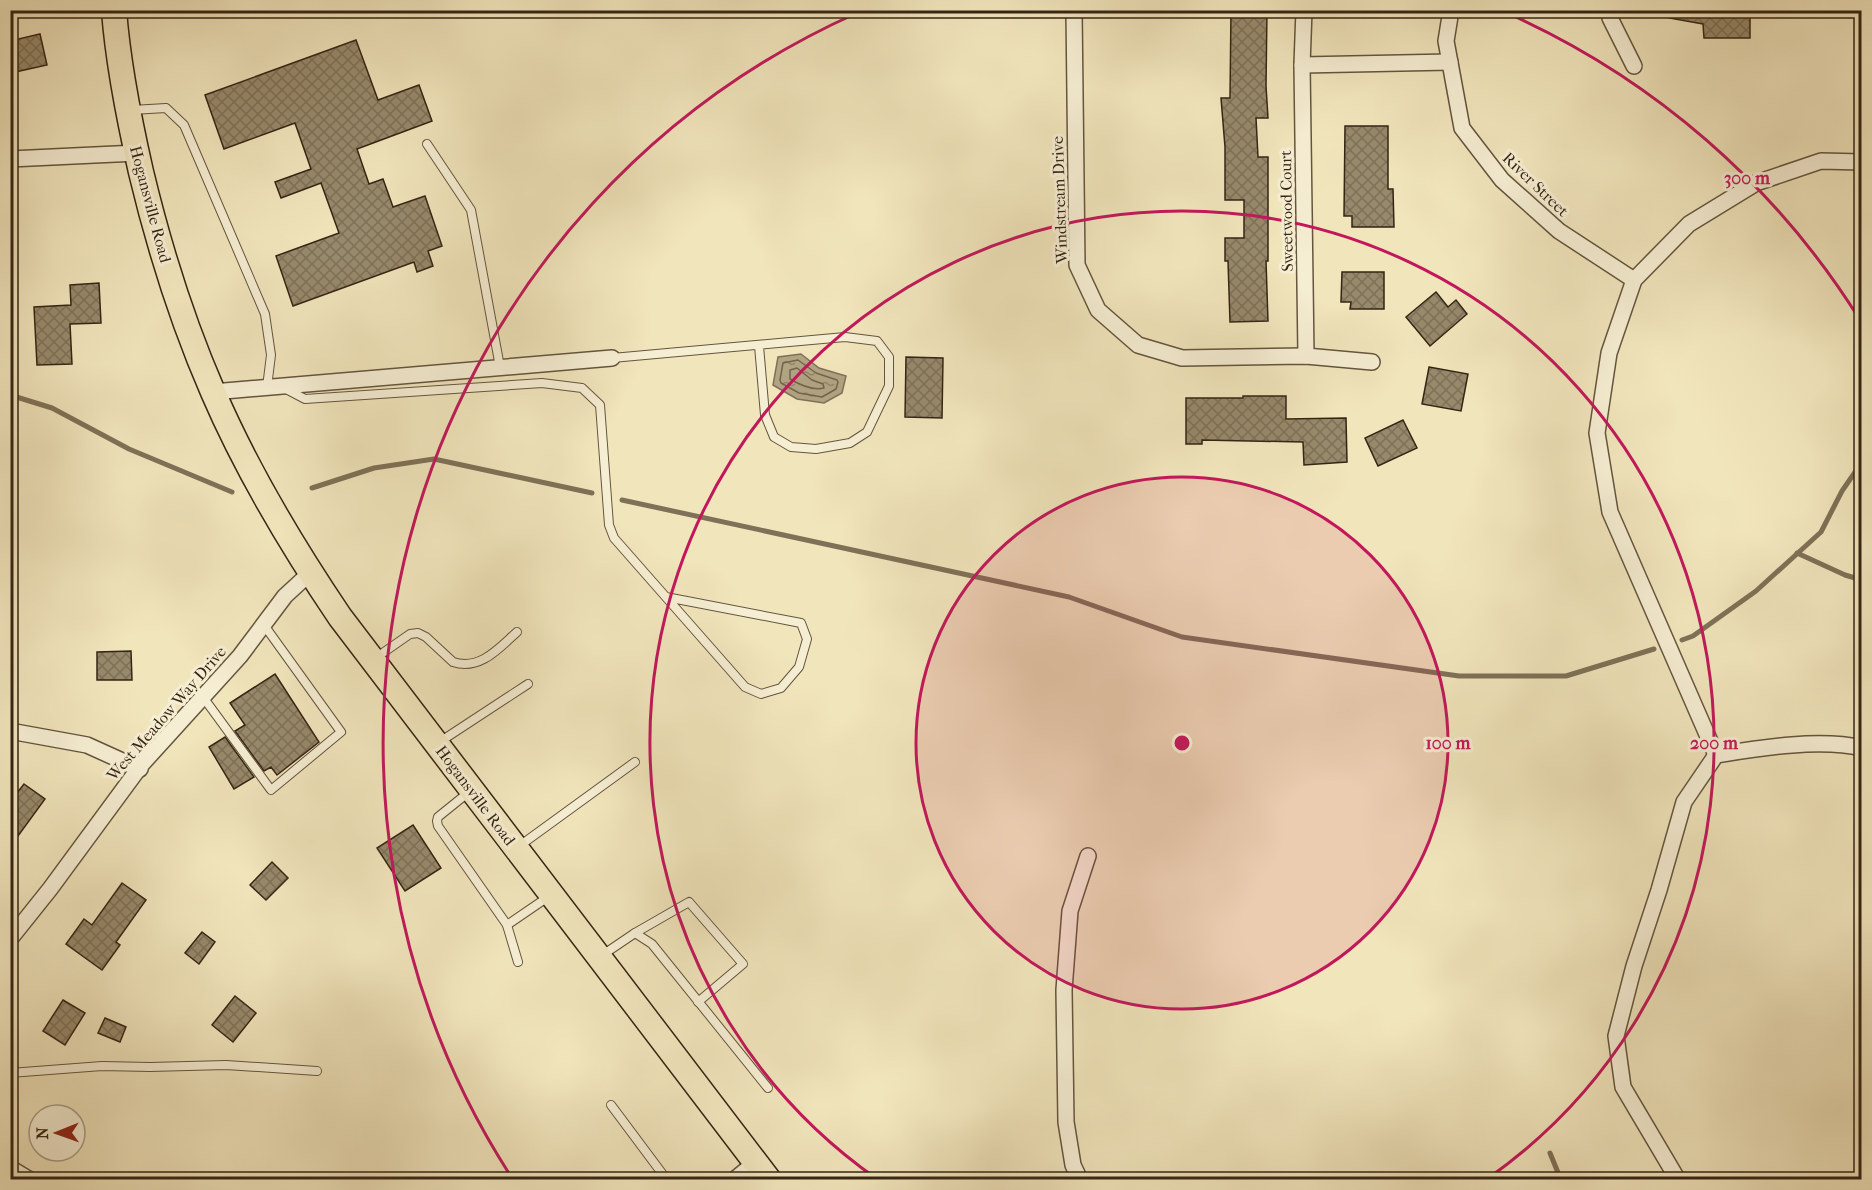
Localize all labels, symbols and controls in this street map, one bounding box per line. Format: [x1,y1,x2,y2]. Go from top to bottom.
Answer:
street label: Windstream Drive [1048,136,1071,265]
street label: Hogansville Road [126,144,175,265]
street label: River Street [1499,148,1573,221]
street label: Sweetwood Court [1276,150,1297,272]
text: 300 m [1724,168,1771,189]
street label: West Meadow Way Drive [102,642,230,785]
centre of rings [1172,733,1192,753]
text: 100 m [1425,733,1472,754]
text: 200 m [1690,733,1739,754]
street label: Hogansville Road [432,742,520,849]
north arrow [27,1103,87,1163]
text: N [33,1126,52,1139]

